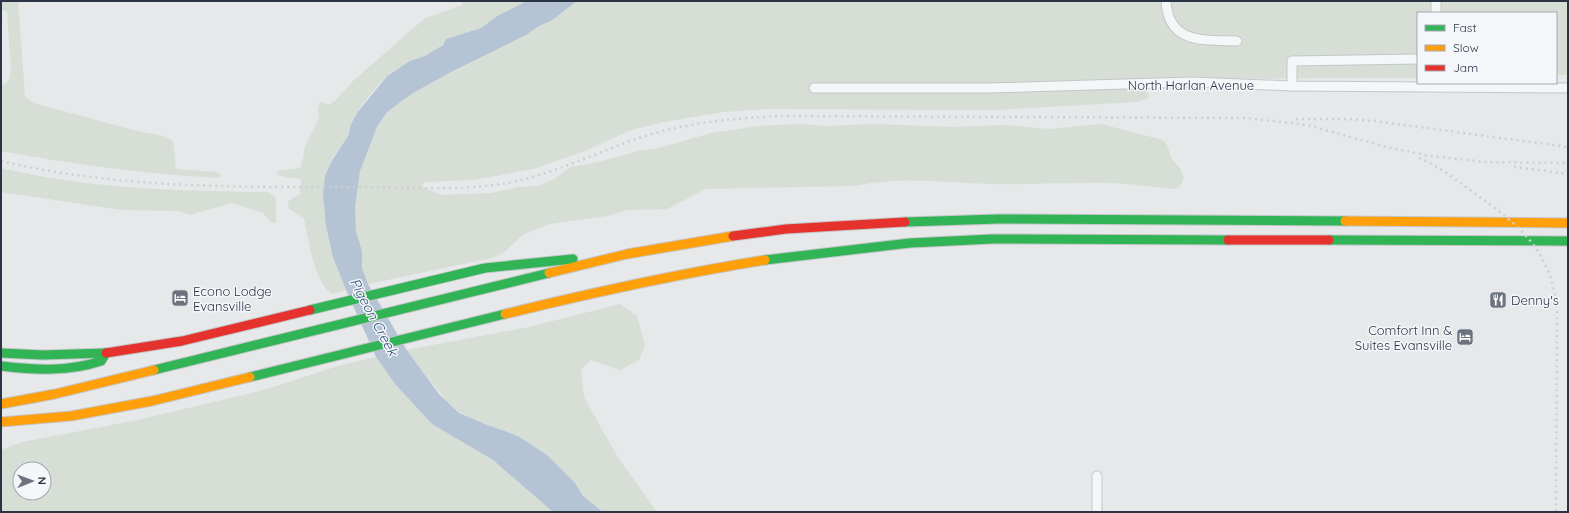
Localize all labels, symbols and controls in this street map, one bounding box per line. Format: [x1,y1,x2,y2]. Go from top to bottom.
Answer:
legend [1417,12,1557,84]
text: Fast [1453,20,1477,35]
text: Slow [1453,40,1479,55]
text: Jam [1453,60,1478,75]
street label: North Harlan Avenue [1128,77,1254,93]
water label: Pigeon Creek [346,275,403,360]
place label: Econo Lodge Evansville [193,283,272,314]
hotel icon: Econo Lodge Evansville [170,288,190,308]
restaurant icon: Denny's [1488,290,1508,310]
place label: Denny's [1511,292,1559,308]
place label: Comfort Inn & Suites Evansville [1355,322,1452,353]
hotel icon: Comfort Inn & Suites Evansville [1455,327,1475,347]
north arrow [12,461,52,501]
text: N [35,477,49,485]

